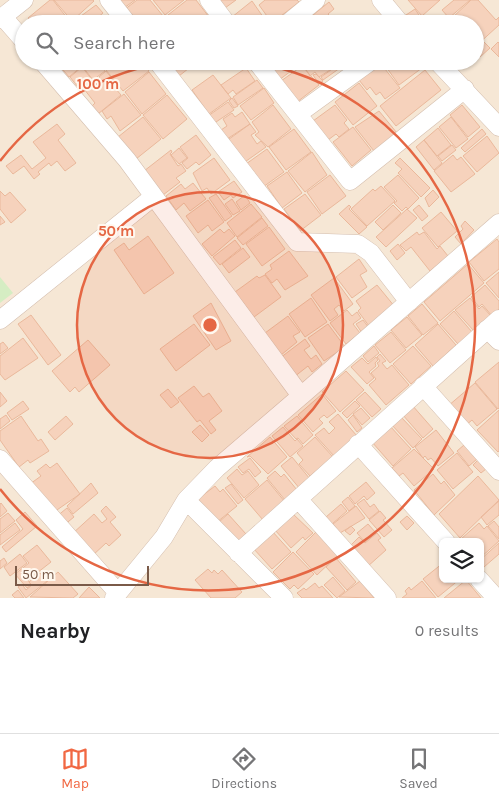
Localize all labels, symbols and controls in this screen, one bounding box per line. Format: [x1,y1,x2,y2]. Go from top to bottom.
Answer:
search box [15,15,484,70]
icon: search [33,29,61,57]
text: Search here [73,32,175,54]
text: 100 m [77,75,119,93]
text: 50 m [98,222,134,240]
centre of rings [201,316,219,334]
map controls [439,538,484,583]
button: layers [439,538,484,583]
scale bar [15,563,149,586]
text: 50 m [22,566,55,583]
text: Nearby [20,619,90,643]
text: 0 results [415,621,479,640]
tab: Map [61,745,89,792]
tab: Directions [211,745,277,792]
tab: Saved [399,745,438,792]

